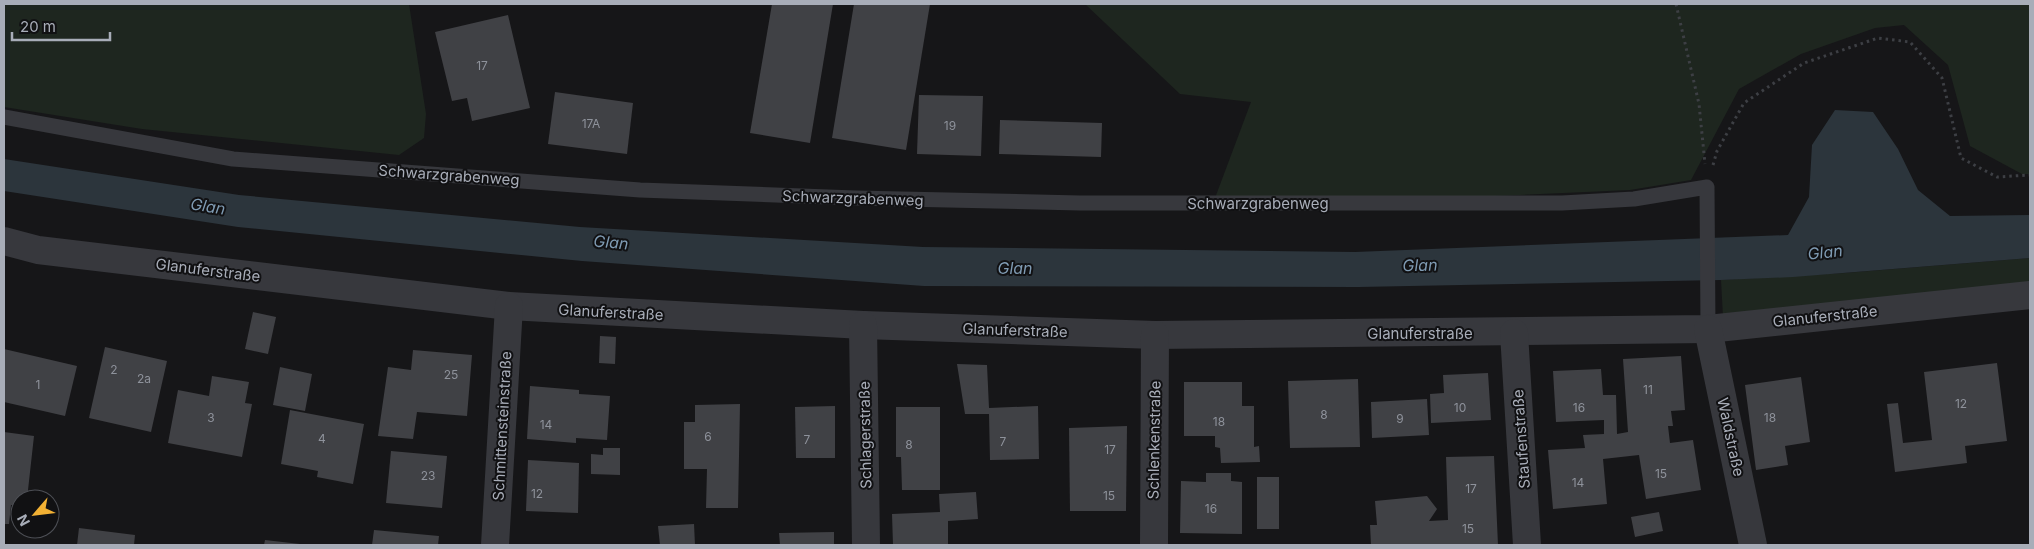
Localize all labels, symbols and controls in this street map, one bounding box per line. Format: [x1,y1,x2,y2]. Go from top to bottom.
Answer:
scale bar [12,10,110,42]
text: 20 m [20,17,56,36]
house number: 17 [476,58,488,73]
house number: 17A [582,116,600,131]
house number: 19 [944,118,956,133]
street label: Schwarzgrabenweg [378,161,520,189]
street label: Schwarzgrabenweg [782,186,924,210]
water label: Glan [189,193,227,219]
street label: Schwarzgrabenweg [1187,194,1329,213]
water label: Glan [593,231,629,253]
water label: Glan [1807,240,1843,264]
street label: Glanuferstraße [155,254,261,286]
water label: Glan [1402,255,1438,275]
water label: Glan [997,258,1033,278]
street label: Glanuferstraße [558,300,664,324]
street label: Glanuferstraße [1772,301,1878,331]
street label: Glanuferstraße [962,319,1068,341]
street label: Glanuferstraße [1367,324,1473,343]
street label: Schmittensteinstraße [489,351,515,501]
house number: 2 [110,362,118,377]
house number: 25 [444,367,458,382]
house number: 2a [137,371,151,386]
house number: 1 [36,377,40,392]
street label: Schlenkenstraße [1143,380,1165,500]
street label: Schlagerstraße [855,381,875,489]
house number: 11 [1643,382,1653,397]
street label: Staufenstraße [1508,389,1534,489]
street label: Waldstraße [1713,396,1749,478]
house number: 12 [1955,396,1967,411]
house number: 10 [1454,400,1466,415]
house number: 16 [1573,400,1585,415]
house number: 8 [1320,407,1328,422]
house number: 3 [207,410,215,425]
house number: 18 [1764,410,1776,425]
house number: 9 [1396,411,1404,426]
house number: 18 [1213,414,1225,429]
house number: 14 [540,417,553,432]
house number: 6 [704,429,712,444]
house number: 4 [318,431,326,446]
house number: 7 [804,432,811,447]
house number: 7 [1000,434,1007,449]
house number: 8 [905,437,913,452]
house number: 17 [1104,442,1116,457]
house number: 15 [1655,466,1667,481]
house number: 23 [421,468,435,483]
house number: 14 [1572,475,1585,490]
house number: 17 [1465,481,1477,496]
house number: 12 [531,486,543,501]
house number: 15 [1103,488,1115,503]
north arrow [10,489,60,539]
house number: 16 [1205,501,1217,516]
text: N [13,512,33,529]
house number: 15 [1462,521,1474,536]

